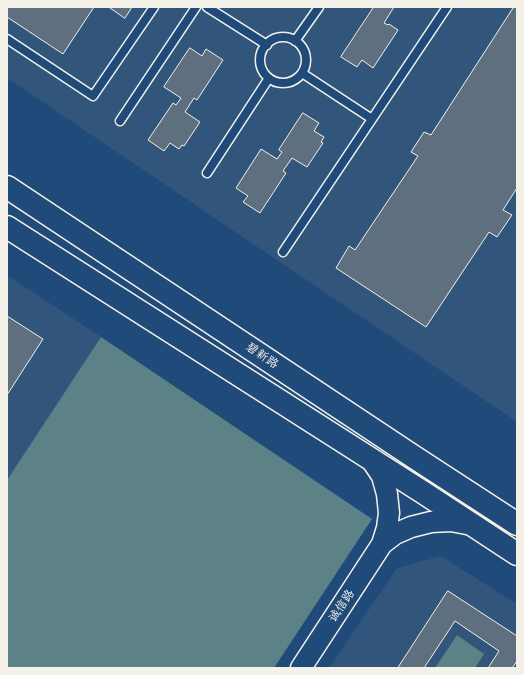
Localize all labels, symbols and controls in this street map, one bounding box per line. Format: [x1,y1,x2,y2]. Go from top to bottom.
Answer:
street label: 碧新路 [243,340,281,372]
street label: 诚信路 [326,587,358,625]

